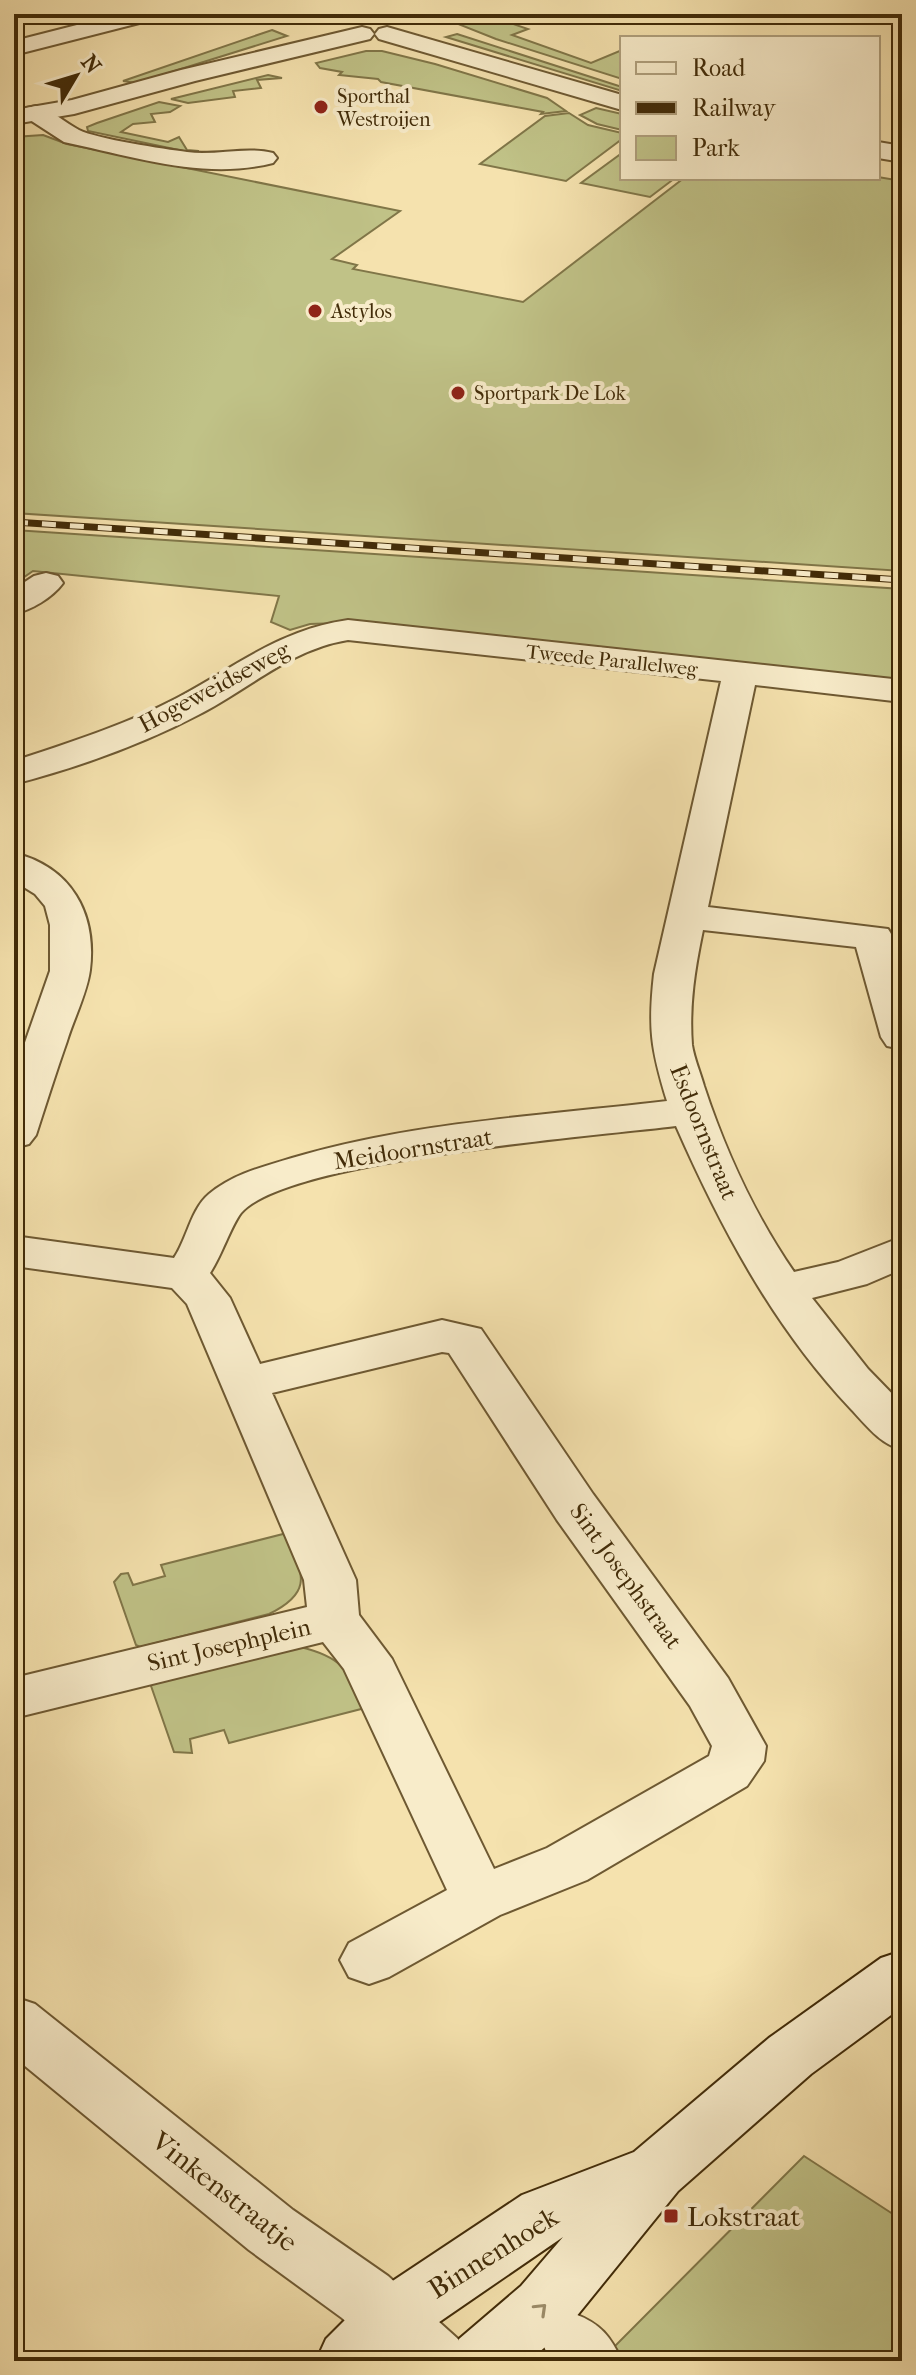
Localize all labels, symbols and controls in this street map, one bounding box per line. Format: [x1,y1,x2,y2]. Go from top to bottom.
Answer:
north arrow [36,36,116,116]
legend [620,36,880,180]
text: N [76,50,107,79]
text: Road [692,54,746,82]
place label: Sporthal Westroijen [336,85,431,131]
text: Railway [692,94,777,122]
marker: Sporthal Westroijen [312,98,330,116]
text: Park [692,134,740,162]
place label: Astylos [330,300,392,323]
marker: Astylos [306,302,324,320]
place label: Sportpark De Lok [474,382,627,405]
marker: Sportpark De Lok [449,384,467,402]
street label: Hogeweidseweg [134,635,295,739]
street label: Tweede Parallelweg [525,640,699,681]
street label: Esdoornstraat [664,1060,744,1204]
street label: Meidoornstraat [332,1123,495,1175]
street label: Sint Josephstraat [564,1498,688,1655]
street label: Sint Josephplein [145,1613,313,1677]
street label: Vinkenstraatje [144,2124,304,2259]
street label: Binnenhoek [422,2199,565,2305]
place label: Lokstraat [687,2200,801,2233]
marker: Lokstraat [662,2207,680,2225]
one-way arrow [532,2304,546,2319]

